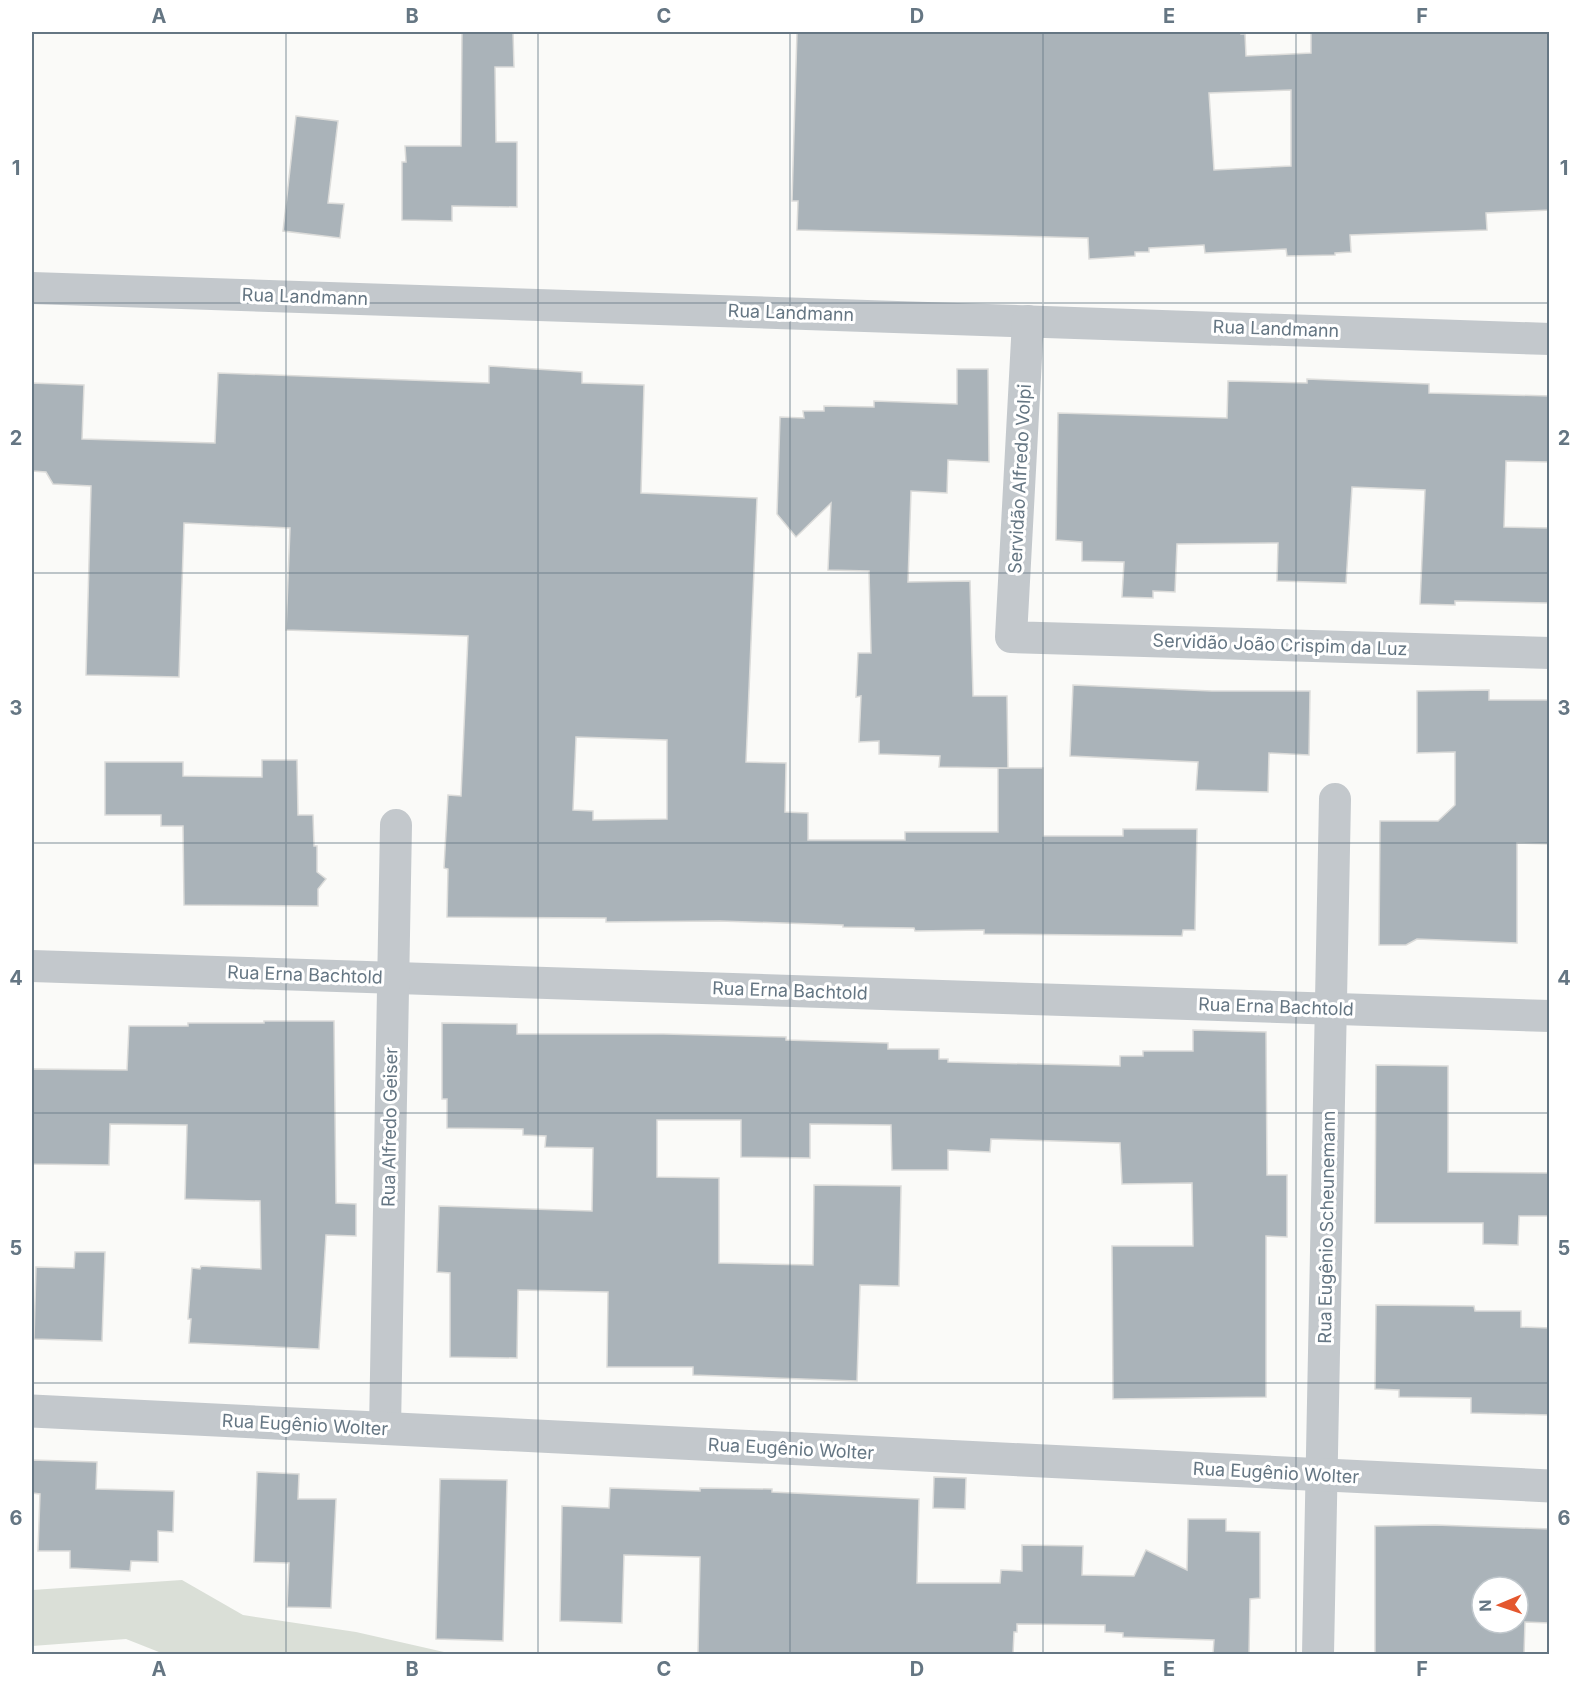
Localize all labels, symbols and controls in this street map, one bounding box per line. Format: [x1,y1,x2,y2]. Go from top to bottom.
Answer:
text: A [152,4,167,28]
text: B [405,4,419,28]
text: C [657,4,671,28]
text: D [910,4,924,28]
text: E [1163,4,1175,28]
text: F [1416,4,1428,28]
text: 1 [12,156,20,180]
text: 1 [1560,156,1568,180]
street label: Rua Landmann [241,284,369,309]
street label: Rua Landmann [727,300,855,325]
street label: Rua Landmann [1212,316,1340,341]
street label: Servidão Alfredo Volpi [1004,384,1035,574]
text: 2 [10,426,22,450]
text: 2 [1558,426,1570,450]
street label: Servidão João Crispim da Luz [1152,630,1408,659]
text: 3 [10,696,22,720]
text: 3 [1558,696,1570,720]
street label: Rua Erna Bachtold [227,961,383,988]
text: 4 [9,966,23,990]
text: 4 [1557,966,1571,990]
street label: Rua Erna Bachtold [712,977,868,1004]
street label: Rua Erna Bachtold [1198,993,1354,1020]
street label: Rua Alfredo Geiser [378,1047,401,1207]
street label: Rua Eugênio Scheunemann [1314,1110,1339,1344]
text: 5 [10,1236,22,1260]
text: 5 [1558,1236,1570,1260]
street label: Rua Eugênio Wolter [221,1410,389,1439]
street label: Rua Eugênio Wolter [707,1434,875,1463]
street label: Rua Eugênio Wolter [1192,1458,1360,1487]
text: 6 [10,1506,23,1530]
text: 6 [1558,1506,1571,1530]
north arrow [1470,1575,1530,1635]
text: N [1475,1599,1495,1612]
text: A [152,1657,167,1681]
text: B [405,1657,419,1681]
text: C [657,1657,671,1681]
text: D [910,1657,924,1681]
text: E [1163,1657,1175,1681]
text: F [1416,1657,1428,1681]

